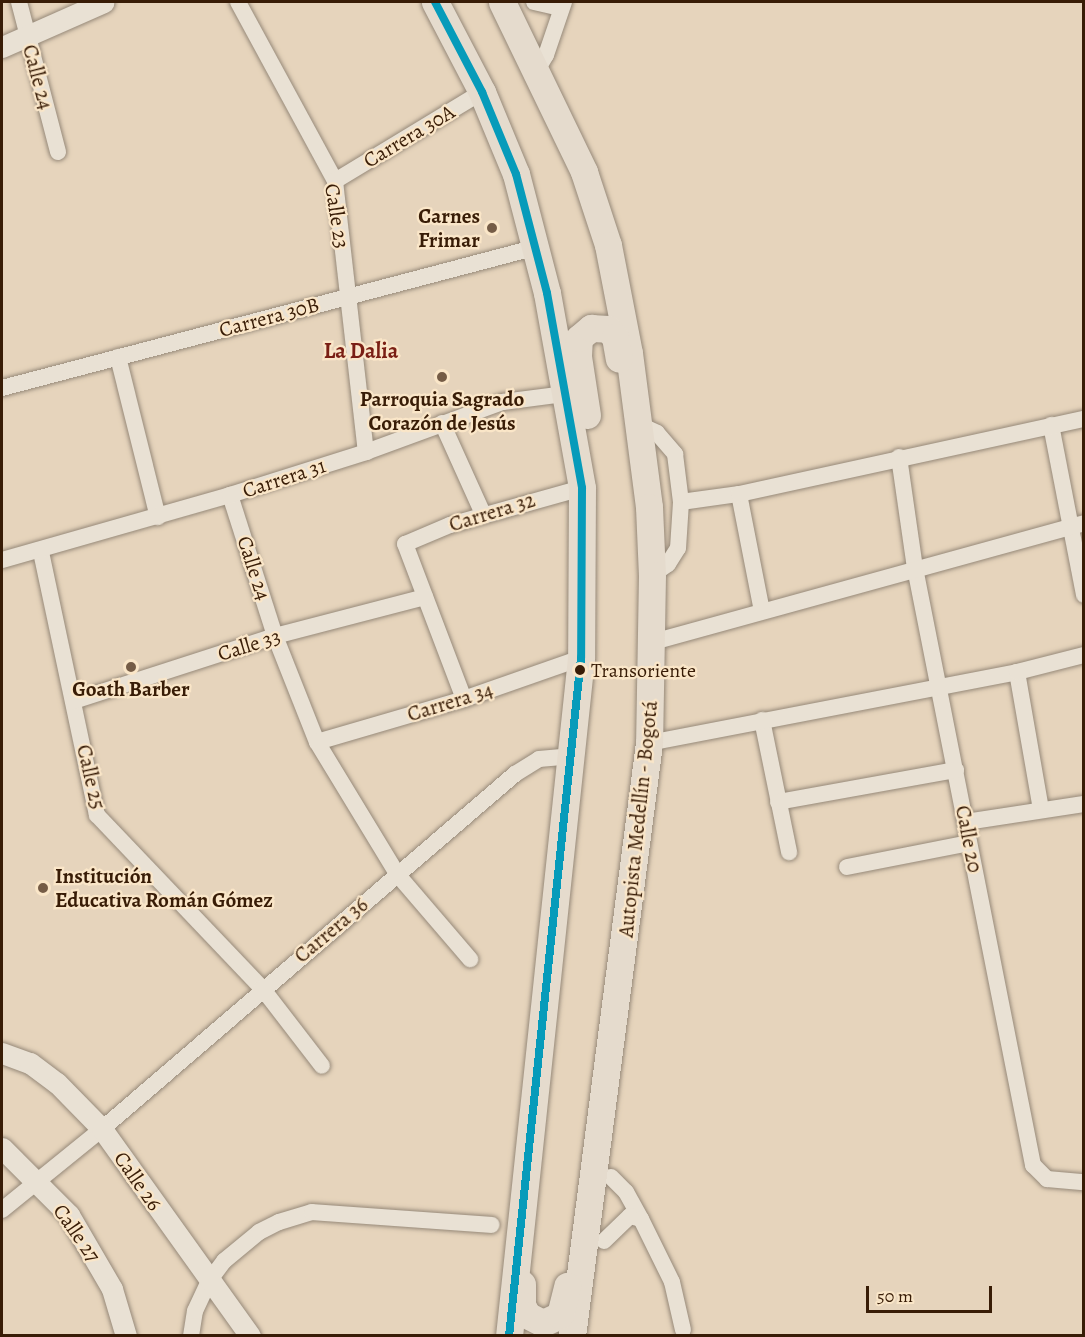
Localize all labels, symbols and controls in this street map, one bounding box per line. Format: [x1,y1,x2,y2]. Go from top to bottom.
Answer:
street label: Calle 24 [17,42,59,112]
street label: Carrera 30A [359,99,459,173]
street label: Calle 23 [319,182,355,250]
place label: Carnes Frimar [418,203,480,253]
marker: Carnes Frimar [485,221,499,235]
street label: Carrera 30B [216,292,322,342]
district label: La Dalia [324,339,398,365]
marker: Parroquia Sagrado Corazón de Jesús [435,370,449,384]
place label: Parroquia Sagrado Corazón de Jesús [360,386,524,436]
street label: Carrera 31 [239,453,329,503]
street label: Carrera 32 [446,487,538,537]
street label: Calle 24 [232,533,276,603]
street label: Calle 33 [215,624,283,666]
place label: Transoriente [591,658,696,682]
marker: Goath Barber [124,660,138,674]
marker: Transoriente [574,664,586,676]
place label: Goath Barber [72,676,190,702]
street label: Carrera 34 [404,677,496,727]
street label: Autopista Medellín - Bogotá [613,699,663,939]
street label: Calle 25 [71,742,111,812]
street label: Calle 20 [950,803,988,875]
place label: Institución Educativa Román Gómez [55,863,273,913]
marker: Institución Educativa Román Gómez [36,881,50,895]
street label: Carrera 36 [289,892,373,968]
street label: Calle 26 [109,1147,167,1215]
street label: Calle 27 [48,1199,106,1267]
scale bar [869,1274,995,1312]
text: 50 m [877,1284,913,1308]

